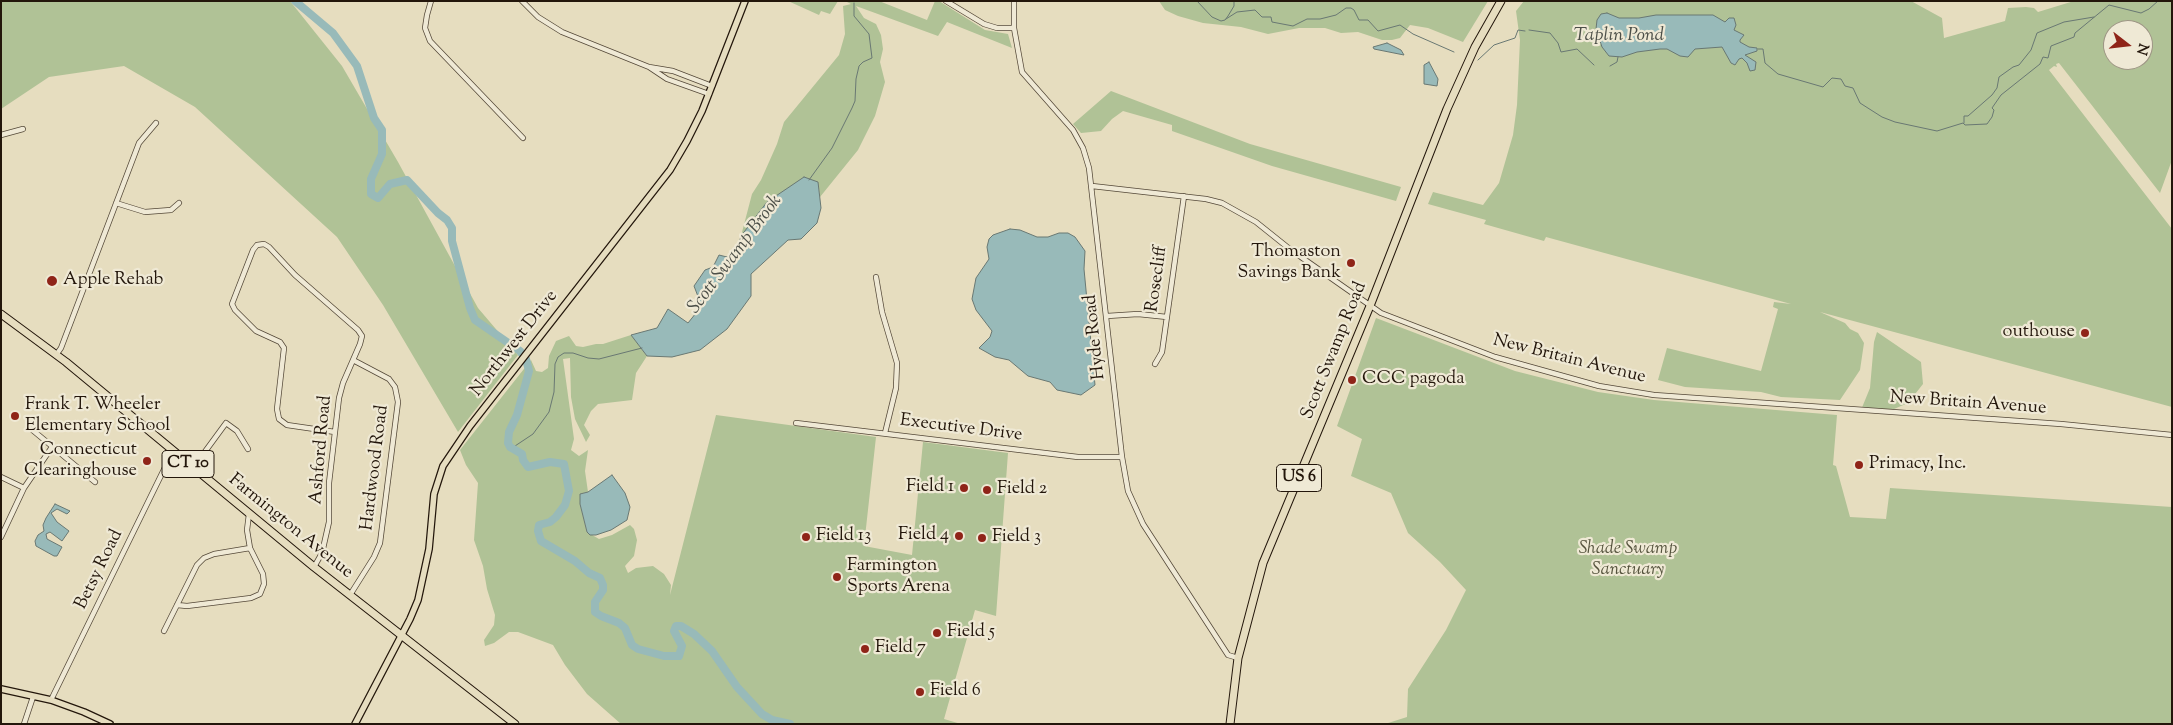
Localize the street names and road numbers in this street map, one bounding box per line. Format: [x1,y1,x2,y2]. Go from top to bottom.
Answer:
street label: Rosecliff [1143,244,1173,314]
street label: Scott Swamp Road [1298,279,1372,423]
street label: Northwest Drive [467,287,563,401]
street label: Hyde Road [1081,293,1111,381]
street label: New Britain Avenue [1490,331,1648,389]
street label: New Britain Avenue [1889,388,2047,420]
street label: Ashford Road [306,395,338,505]
street label: Hardwood Road [358,404,394,532]
street label: Executive Drive [899,411,1023,447]
road number: CT 10 [162,450,214,478]
road number: US 6 [1276,464,1322,492]
street label: Farmington Avenue [223,470,357,584]
street label: Betsy Road [71,527,129,613]

